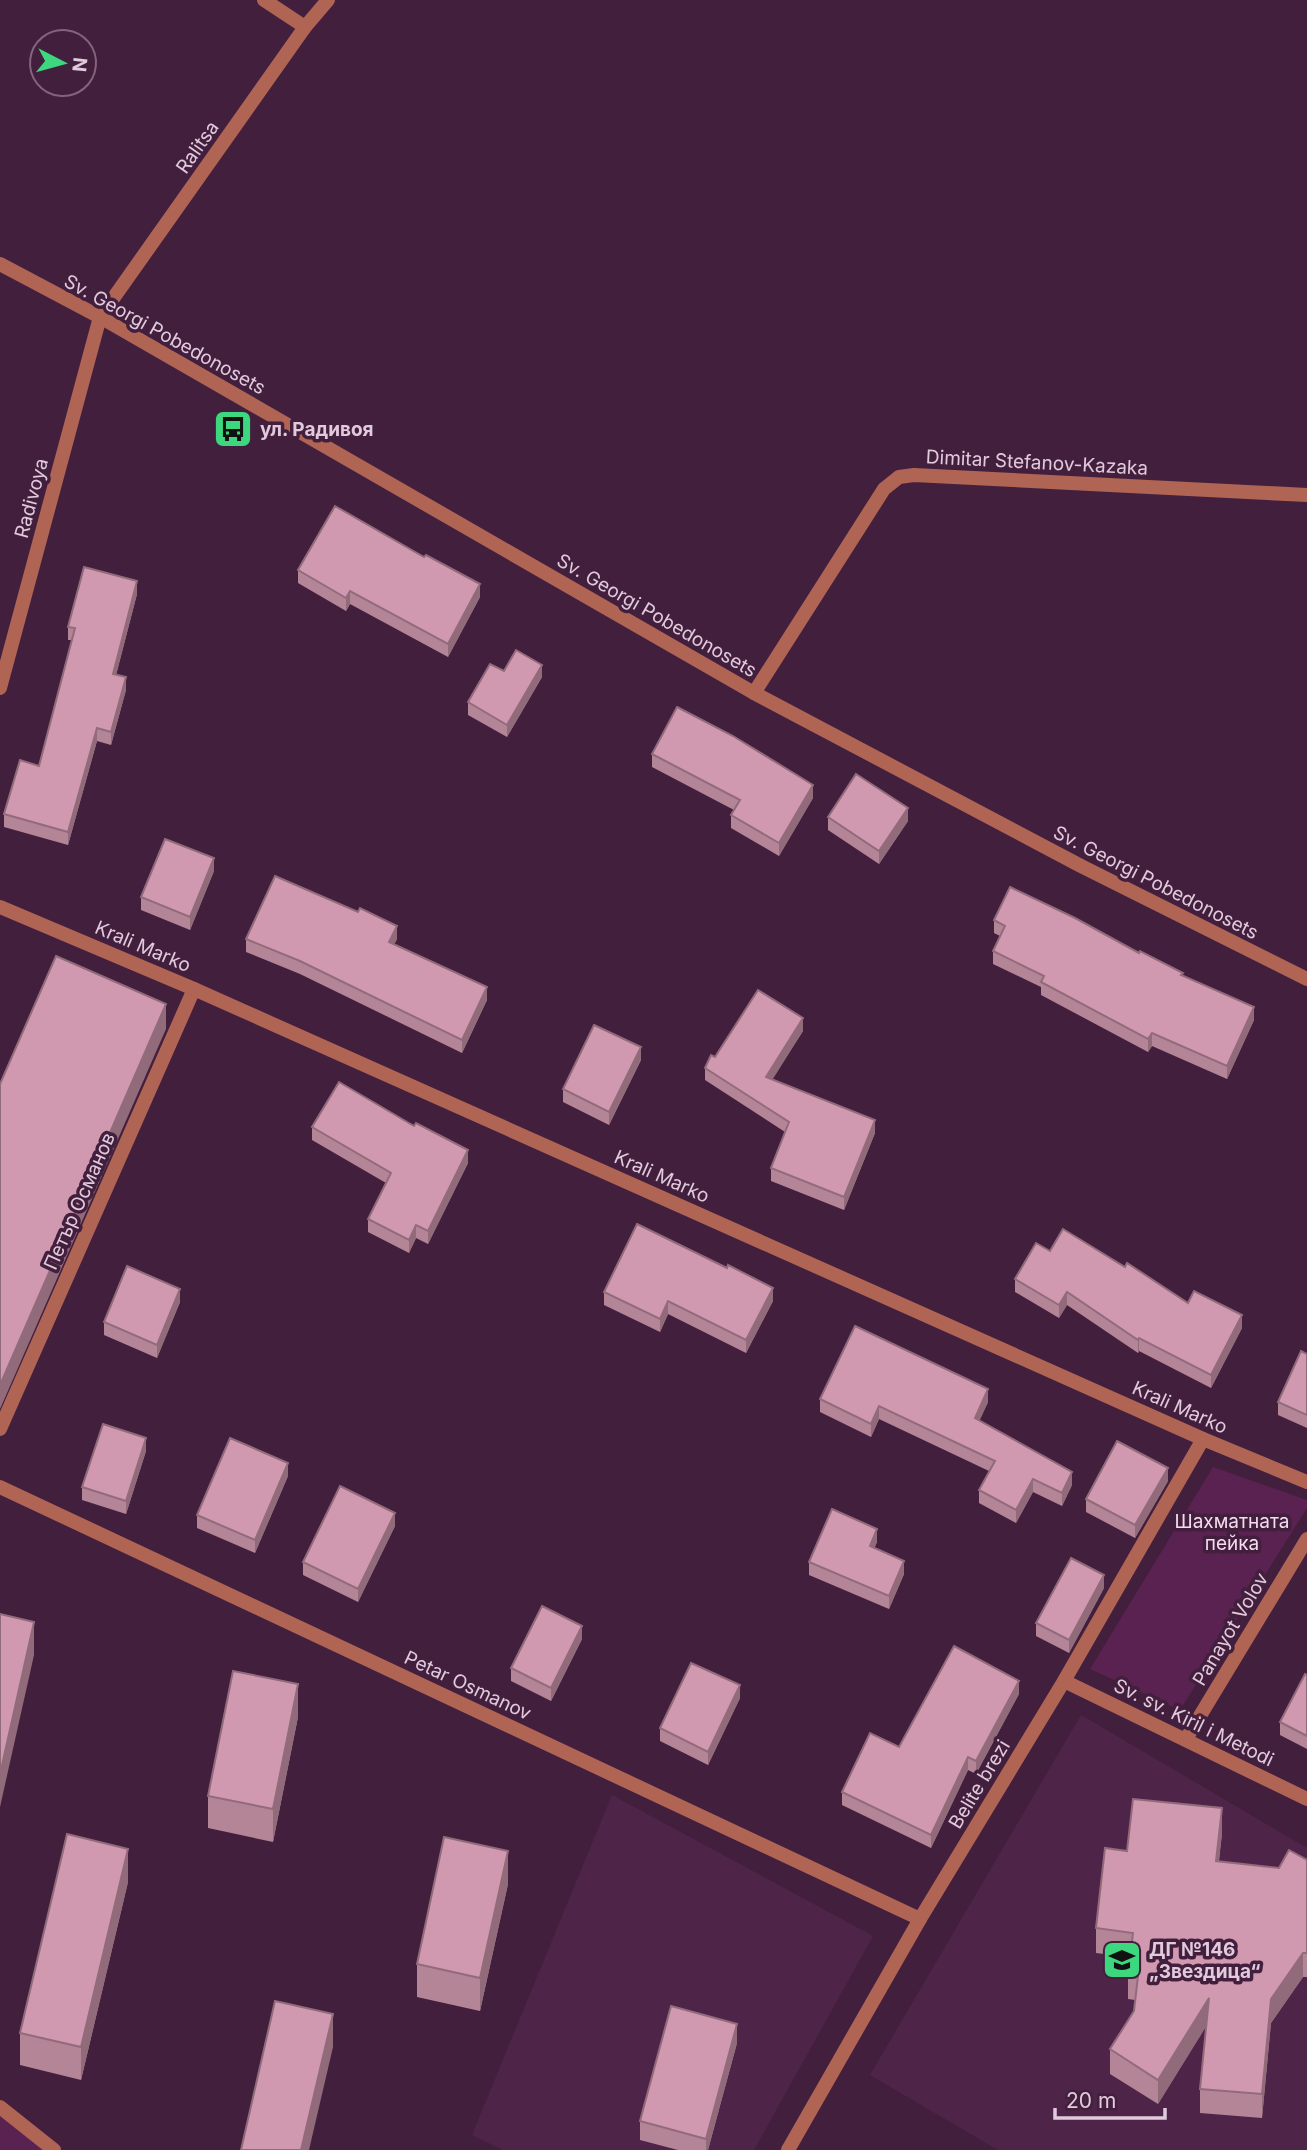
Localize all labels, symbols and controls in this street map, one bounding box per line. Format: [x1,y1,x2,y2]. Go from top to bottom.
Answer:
north arrow [28,28,98,98]
text: N [67,56,92,73]
street label: Ralitsa [171,117,224,178]
street label: Sv. Georgi Pobedonosets [60,269,270,399]
bus stop icon: ул. Радивоя [212,408,254,450]
place label: ул. Радивоя [260,418,374,441]
street label: Dimitar Stefanov-Kazaka [925,445,1149,480]
street label: Radivoya [10,456,53,541]
street label: Sv. Georgi Pobedonosets [553,549,761,682]
street label: Sv. Georgi Pobedonosets [1049,821,1262,944]
street label: Krali Marko [91,916,194,977]
street label: Петър Османов [39,1129,120,1273]
street label: Krali Marko [611,1145,713,1208]
street label: Krali Marko [1129,1376,1231,1439]
park label: Шахматната пейка [1174,1510,1290,1555]
street label: Panayot Volov [1188,1568,1273,1690]
street label: Petar Osmanov [401,1646,535,1725]
street label: Sv. sv. Kiril i Metodi [1110,1674,1277,1771]
street label: Belite brezi [944,1736,1015,1833]
place label: ДГ №146 „Звездица“ [1149,1938,1261,1983]
school or university icon: ДГ №146 „Звездица“ [1101,1939,1143,1981]
scale bar [1055,2076,1165,2120]
text: 20 m [1066,2088,1116,2113]

